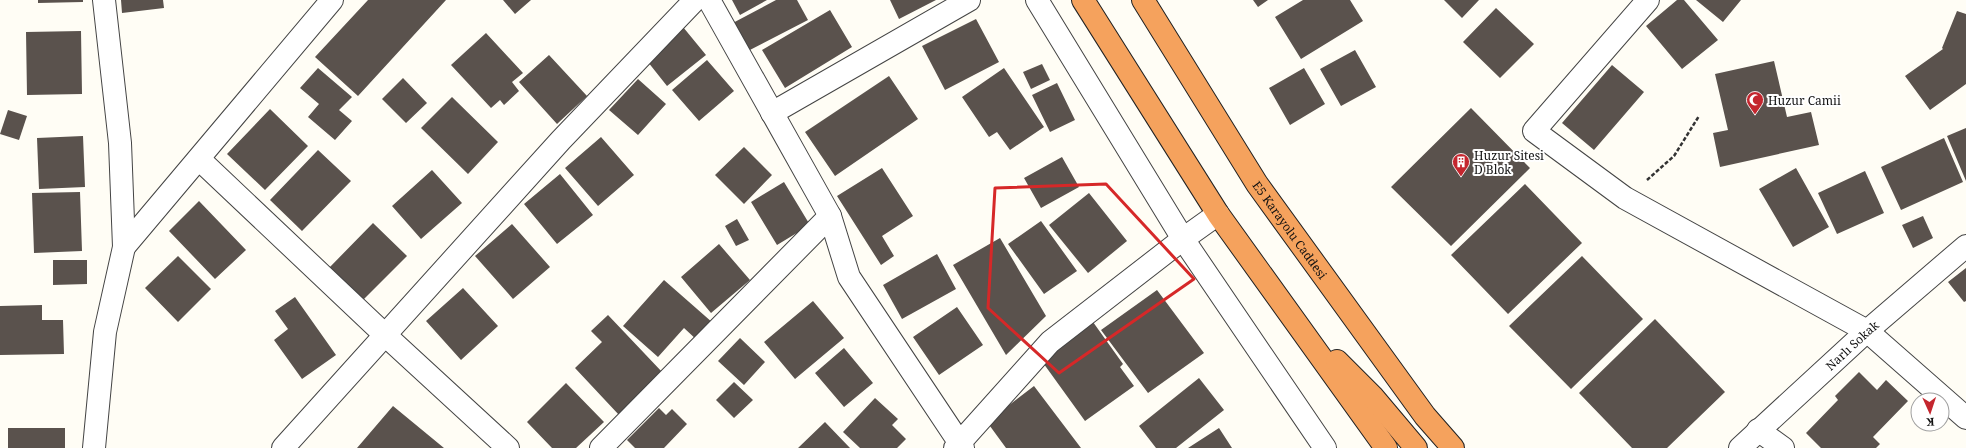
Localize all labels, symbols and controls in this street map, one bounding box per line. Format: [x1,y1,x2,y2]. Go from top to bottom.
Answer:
mosque icon: Huzur Camii [1745,90,1765,115]
place label: Huzur Camii [1768,92,1841,109]
place label: Huzur Sitesi D Blok [1474,147,1544,178]
building icon: Huzur Sitesi D Blok [1451,152,1471,177]
street label: E5 Karayolu Caddesi [1249,177,1332,282]
street label: Narlı Sokak [1822,316,1883,374]
north arrow [1910,392,1950,432]
text: K [1925,415,1935,430]

